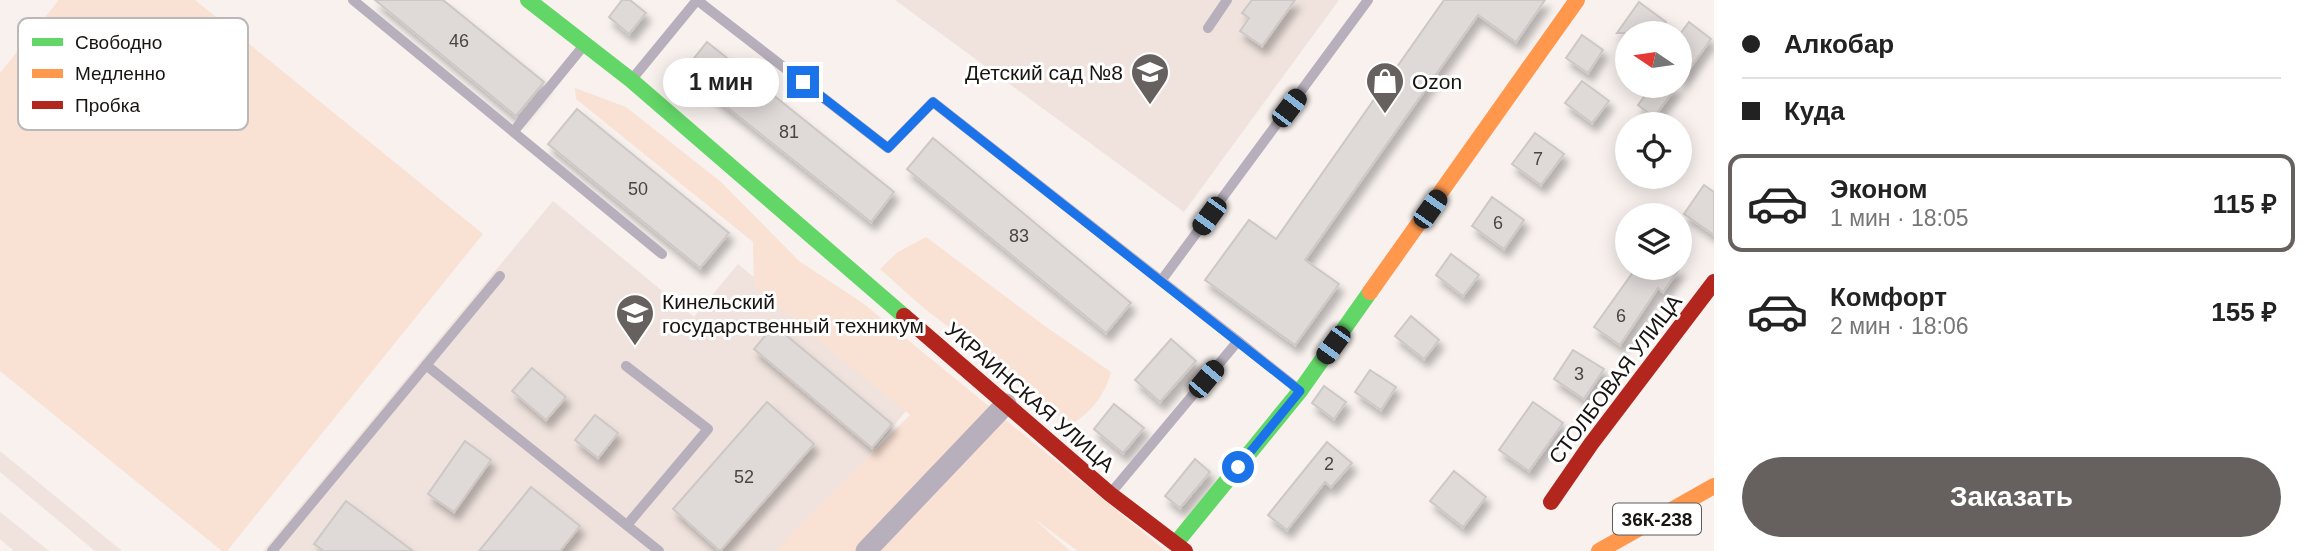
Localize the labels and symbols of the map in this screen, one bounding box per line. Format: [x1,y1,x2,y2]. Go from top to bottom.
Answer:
legend [18,18,248,130]
north arrow [1615,21,1692,98]
house number: 46 [449,31,469,51]
text: Свободно [75,32,162,53]
school or university icon: Детский сад №8 [1129,51,1171,106]
callout: 1 мин [663,57,778,106]
shop icon: Ozon [1364,60,1406,115]
place label: Детский сад №8 [965,61,1123,84]
text: Медленно [75,63,165,84]
route end [787,66,819,98]
place label: Ozon [1412,70,1462,93]
car [1268,85,1311,131]
text: Пробка [75,95,140,116]
house number: 81 [779,122,799,142]
house number: 7 [1533,149,1543,169]
house number: 50 [628,179,648,199]
car [1410,186,1451,232]
car [1189,193,1230,239]
house number: 6 [1493,213,1503,233]
house number: 83 [1009,226,1029,246]
place label: Кинельский государственный техникум [662,290,924,337]
street label: СТОЛБОВАЯ УЛИЦА [1544,290,1686,468]
school or university icon: Кинельский государственный техникум [614,292,656,347]
house number: 6 [1616,306,1626,326]
street label: УКРАИНСКАЯ УЛИЦА [941,317,1119,477]
car [1313,322,1354,368]
car [1185,356,1228,402]
house number: 3 [1574,364,1584,384]
route start [1222,451,1254,483]
house number: 2 [1324,454,1334,474]
house number: 52 [734,467,754,487]
road number: 36К-238 [1613,504,1701,534]

